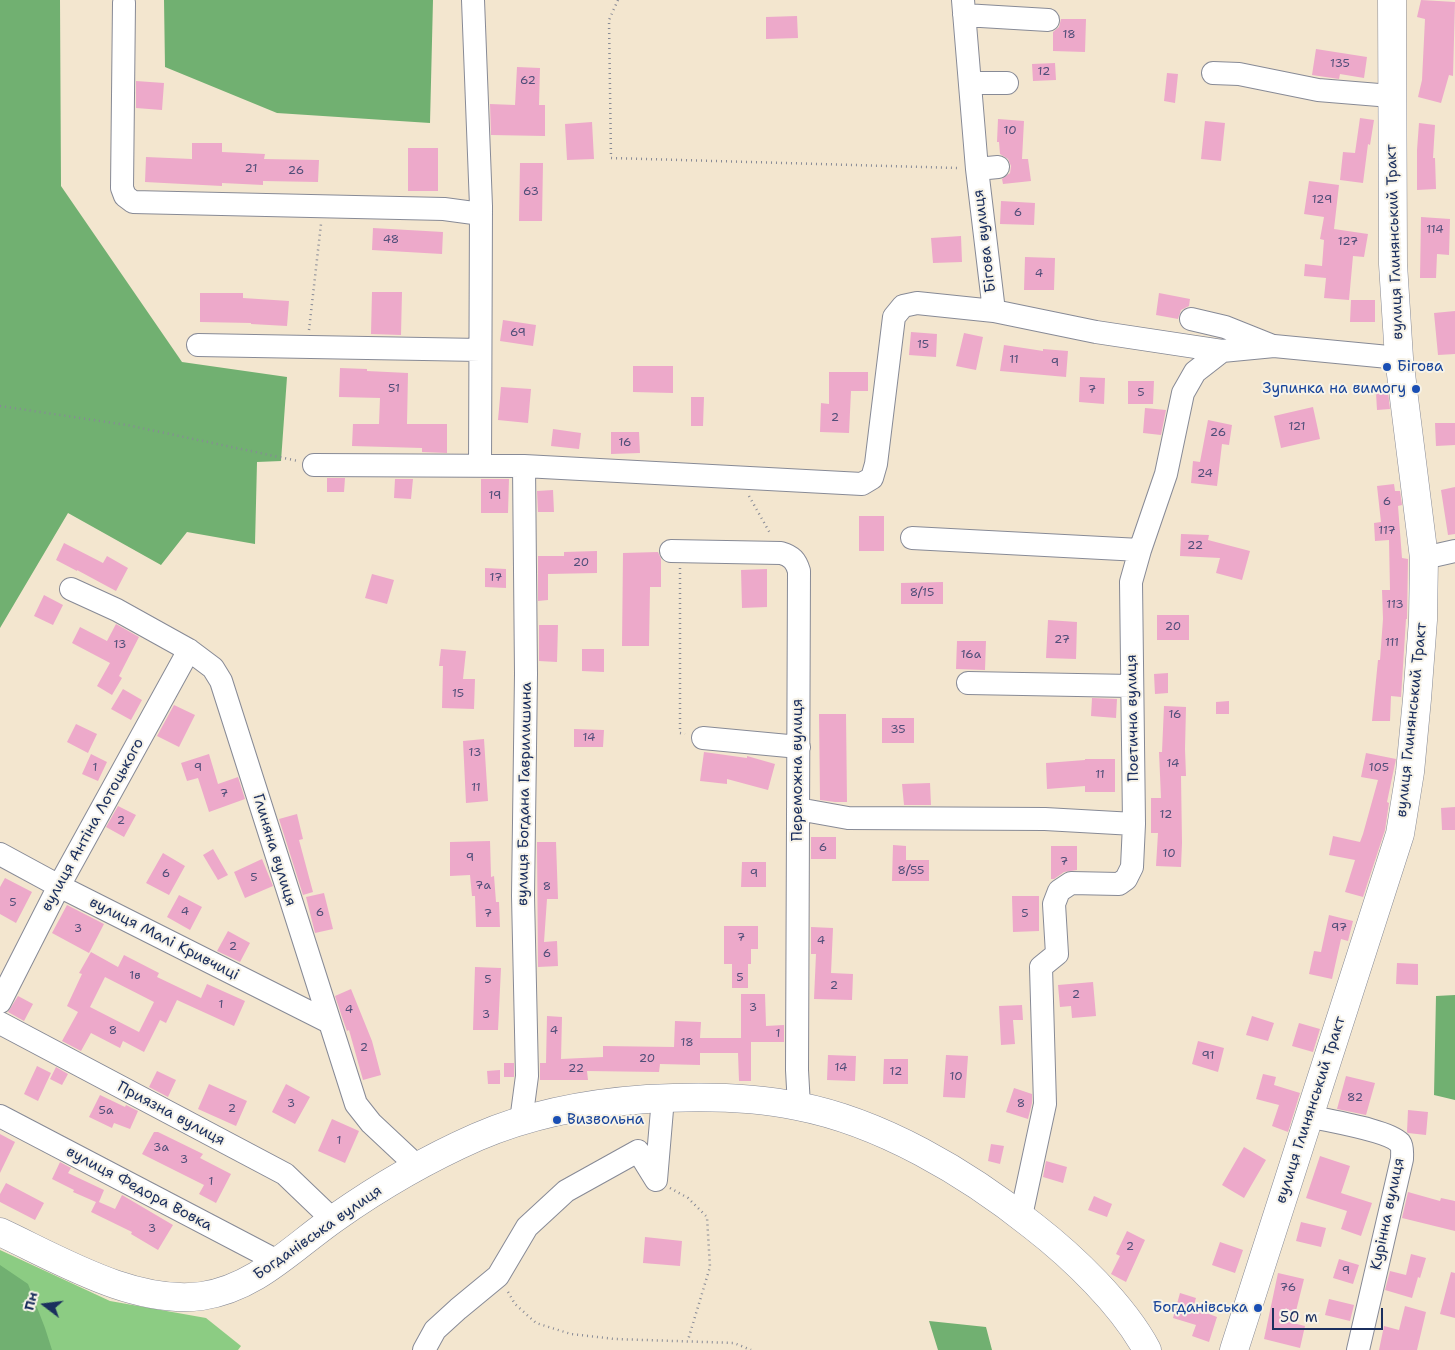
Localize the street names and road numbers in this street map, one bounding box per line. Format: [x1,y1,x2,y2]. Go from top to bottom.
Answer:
street label: вулиця Глинянський Тракт [1383,144,1407,340]
street label: Бігова вулиця [970,188,1000,294]
street label: вулиця Глинянський Тракт [1393,622,1431,818]
street label: Поетична вулиця [1123,654,1143,782]
street label: вулиця Богдана Гаврилишина [514,682,536,906]
street label: Переможна вулиця [789,699,807,841]
street label: вулиця Антіна Лотоцького [38,735,148,915]
street label: Глиняна вулиця [248,792,300,908]
street label: вулиця Малі Кривчиці [86,893,242,985]
street label: вулиця Глинянський Тракт [1272,1014,1350,1206]
street label: Приязна вулиця [114,1078,228,1150]
street label: вулиця Федора Вовка [63,1143,215,1235]
street label: Курінна вулиця [1367,1156,1409,1272]
street label: Богданівська вулиця [250,1182,386,1284]

